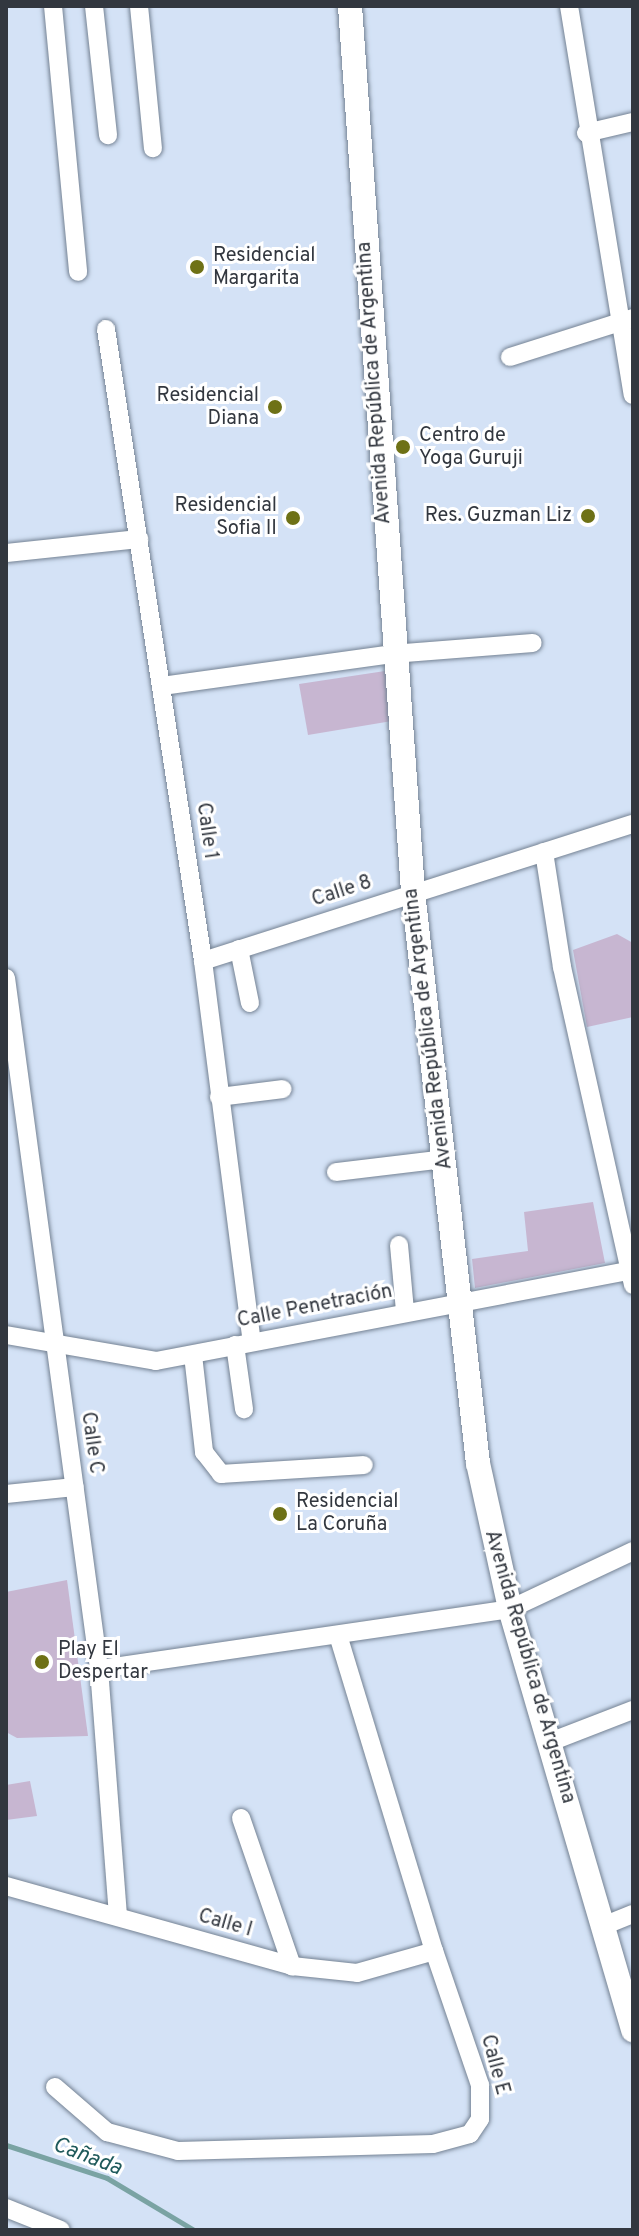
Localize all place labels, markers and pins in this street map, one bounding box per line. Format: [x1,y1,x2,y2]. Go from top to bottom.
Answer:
place label: Residencial Margarita [213,244,315,291]
marker: Residencial Margarita [188,258,206,276]
place label: Residencial Diana [157,384,259,431]
marker: Residencial Diana [266,398,284,416]
place label: Centro de Yoga Guruji [419,424,523,471]
marker: Centro de Yoga Guruji [394,438,412,456]
place label: Residencial Sofia II [175,494,277,541]
place label: Res. Guzman Liz [425,504,572,528]
marker: Res. Guzman Liz [579,507,597,525]
marker: Residencial Sofia II [284,509,302,527]
place label: Residencial La Coruña [296,1490,398,1537]
marker: Residencial La Coruña [271,1505,289,1523]
place label: Play El Despertar [58,1638,148,1685]
marker: Play El Despertar [33,1653,51,1671]

